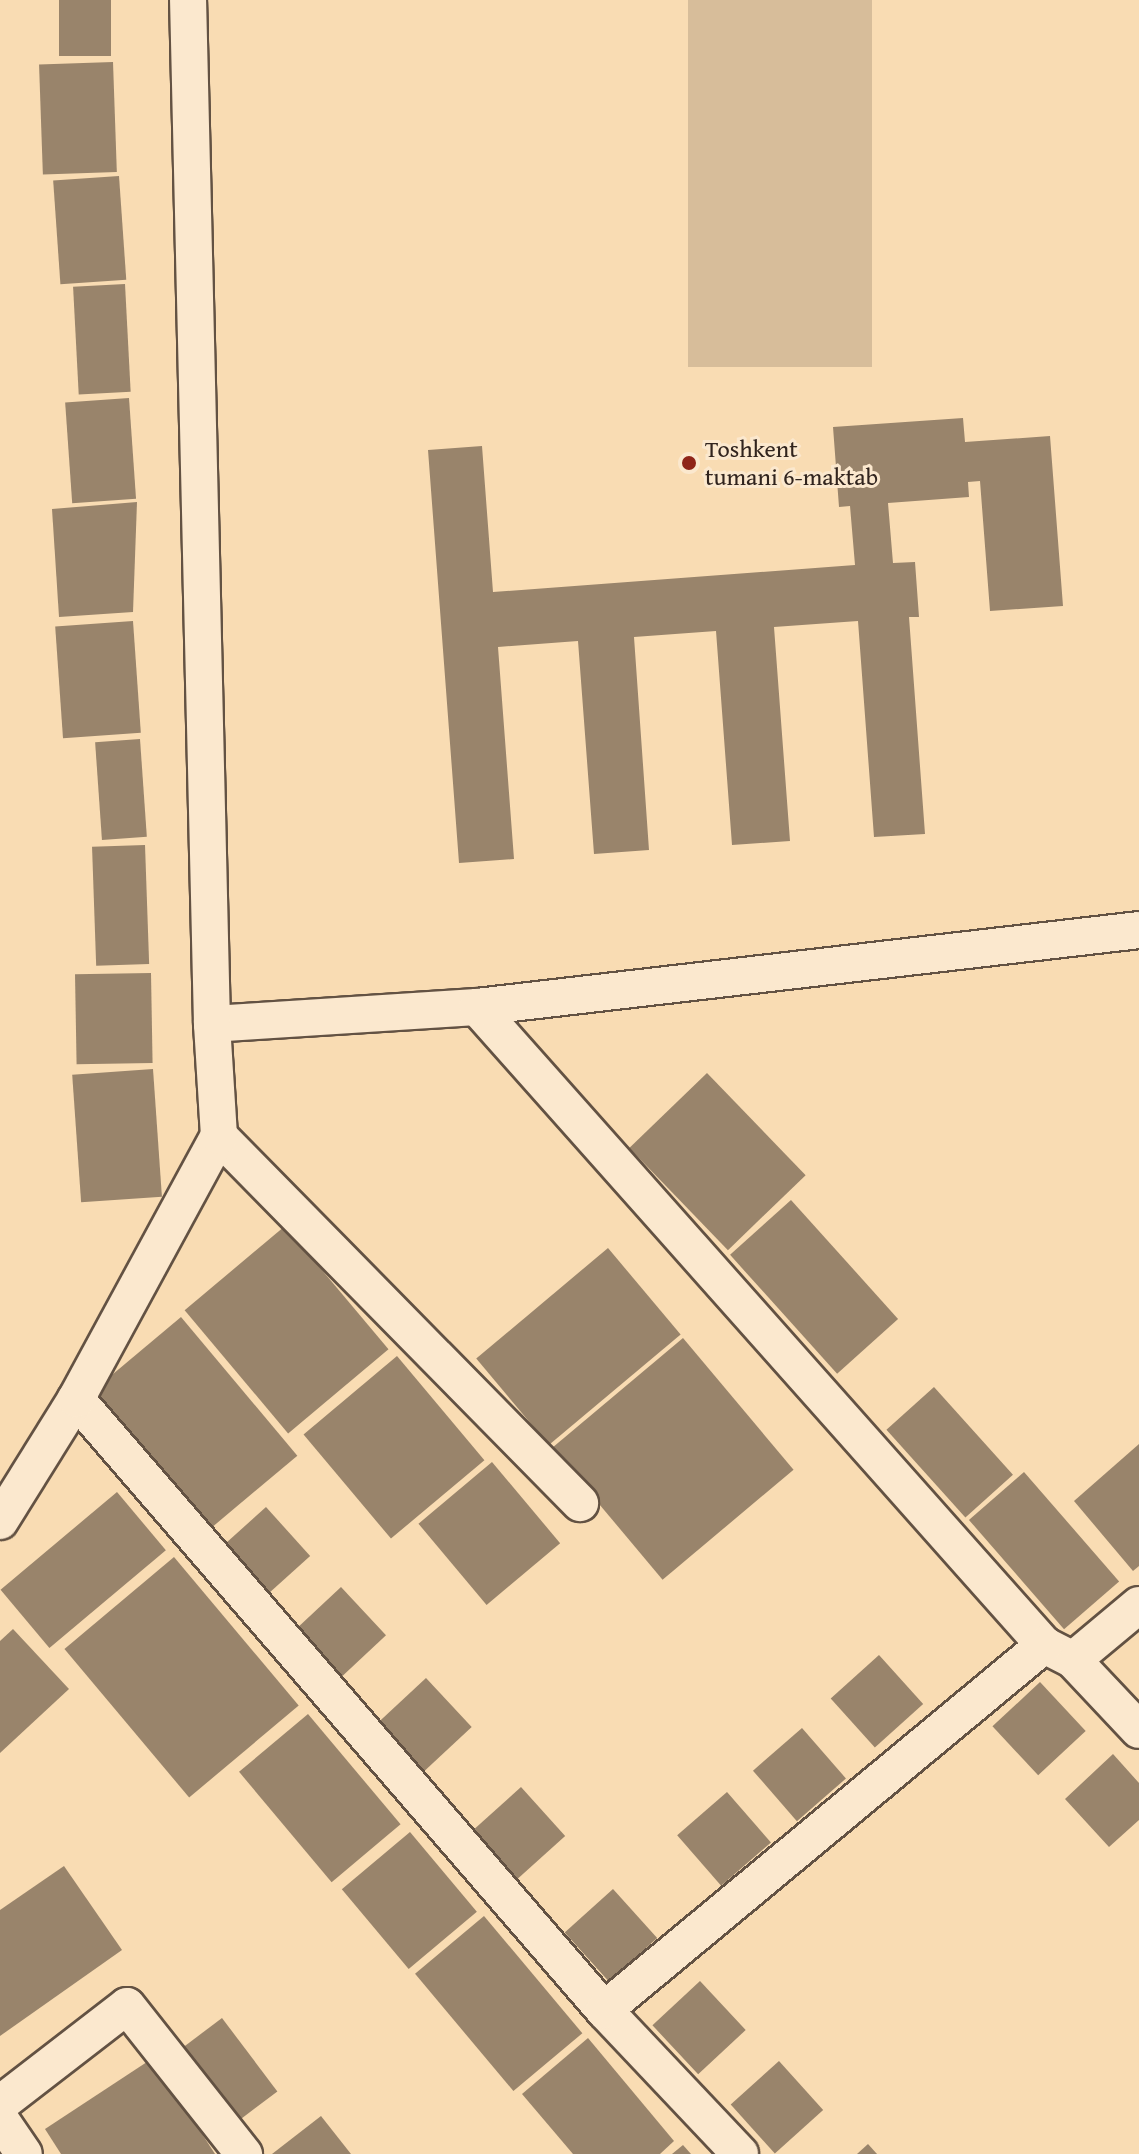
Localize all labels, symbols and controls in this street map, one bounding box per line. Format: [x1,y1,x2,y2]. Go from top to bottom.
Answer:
place label: Toshkent tumani 6-maktab [705,435,878,491]
marker: Toshkent tumani 6-maktab [680,454,698,472]

